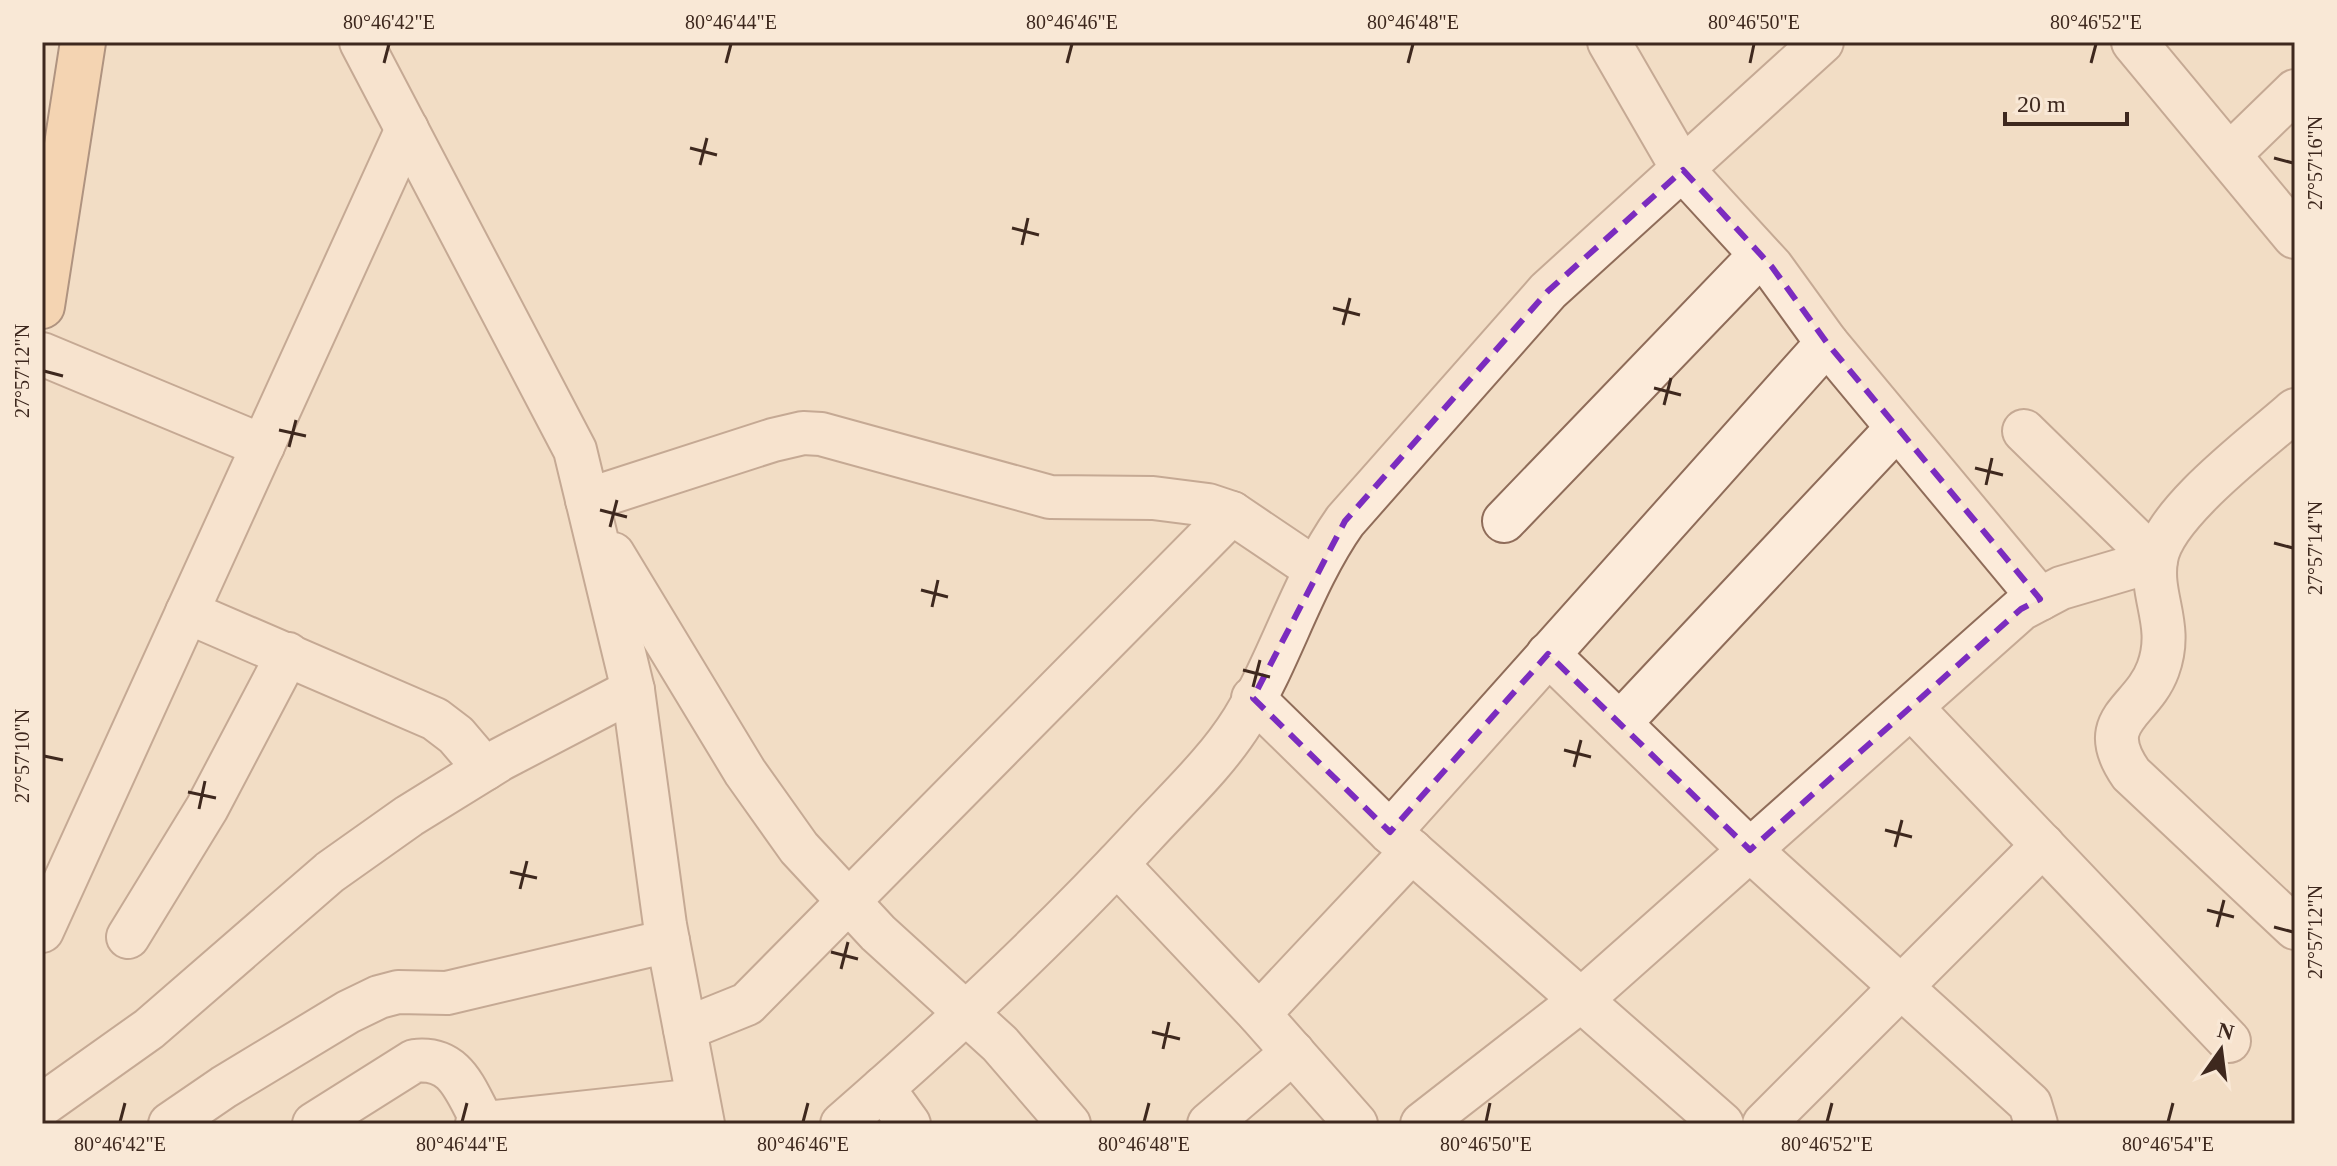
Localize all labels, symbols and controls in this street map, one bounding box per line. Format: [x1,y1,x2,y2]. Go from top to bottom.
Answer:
text: 80°46'42"E [343,11,435,33]
text: 80°46'44"E [685,11,777,33]
text: 80°46'46"E [1026,11,1118,33]
text: 80°46'48"E [1367,11,1459,33]
text: 80°46'50"E [1708,11,1800,33]
text: 80°46'52"E [2050,11,2142,33]
scale bar [2005,76,2127,126]
text: 20 m [2017,91,2066,117]
text: 27°57'16"N [2304,116,2326,210]
text: 27°57'12"N [11,324,33,418]
text: 27°57'14"N [2304,501,2326,595]
text: 27°57'10"N [11,709,33,803]
text: 27°57'12"N [2304,885,2326,979]
north arrow [2181,1010,2261,1090]
text: N [2215,1017,2237,1045]
text: 80°46'42"E [74,1133,166,1155]
text: 80°46'44"E [416,1133,508,1155]
text: 80°46'46"E [757,1133,849,1155]
text: 80°46'48"E [1098,1133,1190,1155]
text: 80°46'50"E [1440,1133,1532,1155]
text: 80°46'52"E [1781,1133,1873,1155]
text: 80°46'54"E [2122,1133,2214,1155]

